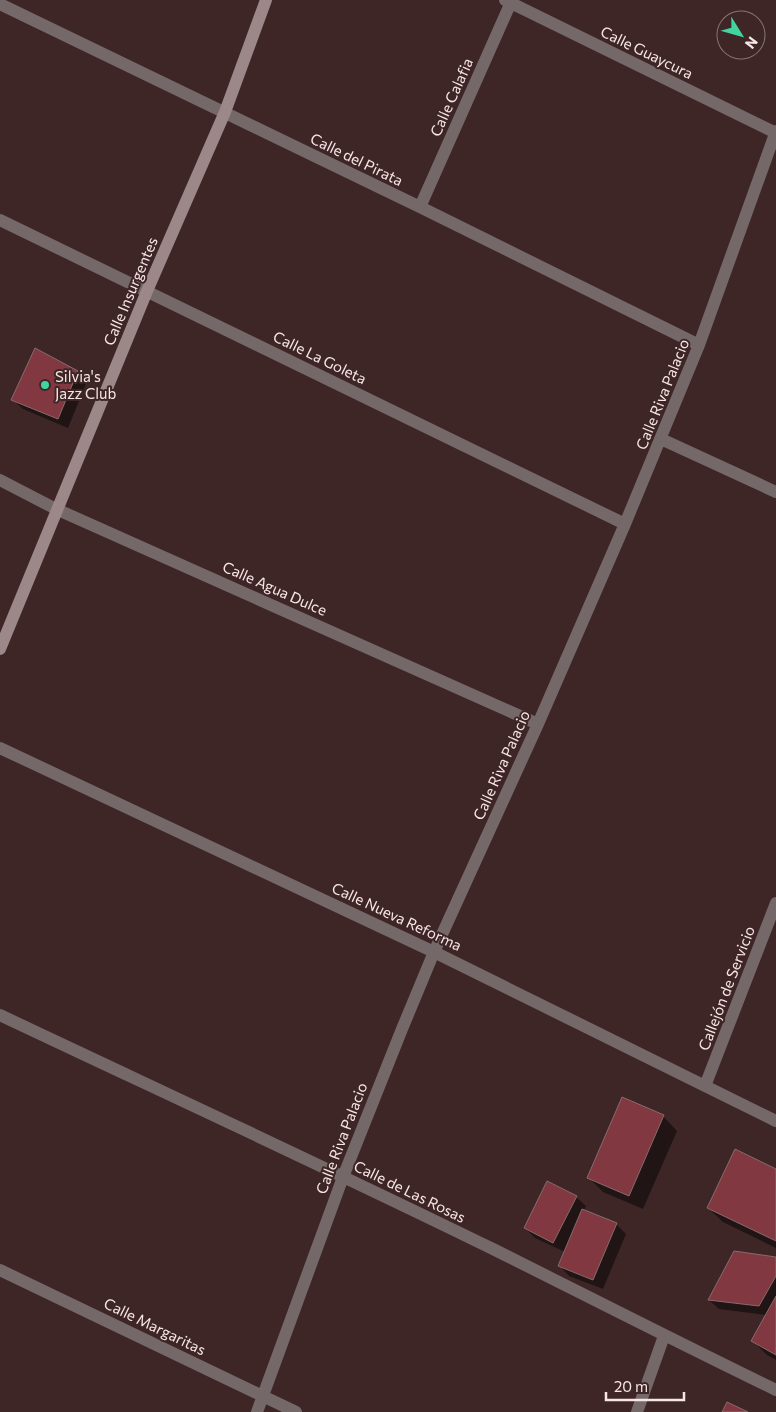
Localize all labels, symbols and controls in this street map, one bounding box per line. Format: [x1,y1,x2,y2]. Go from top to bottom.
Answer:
north arrow [716,10,766,60]
street label: Calle Guaycura [598,22,696,82]
text: N [742,34,762,52]
street label: Calle Calafia [426,55,476,139]
street label: Calle del Pirata [308,129,406,189]
street label: Calle Insurgentes [99,234,161,348]
street label: Calle La Goleta [270,327,370,387]
street label: Calle Riva Palacio [632,336,692,452]
place label: Silvia's Jazz Club [55,367,116,402]
marker: Silvia's Jazz Club [39,379,51,391]
street label: Calle Agua Dulce [220,557,330,619]
street label: Calle Riva Palacio [469,707,533,822]
street label: Calle Nueva Reforma [329,878,465,954]
street label: Callejón de Servicio [694,923,758,1053]
street label: Calle Riva Palacio [311,1080,371,1196]
street label: Calle de Las Rosas [351,1156,469,1226]
street label: Calle Margaritas [101,1294,209,1359]
scale bar [606,1370,684,1402]
text: 20 m [614,1377,648,1395]

